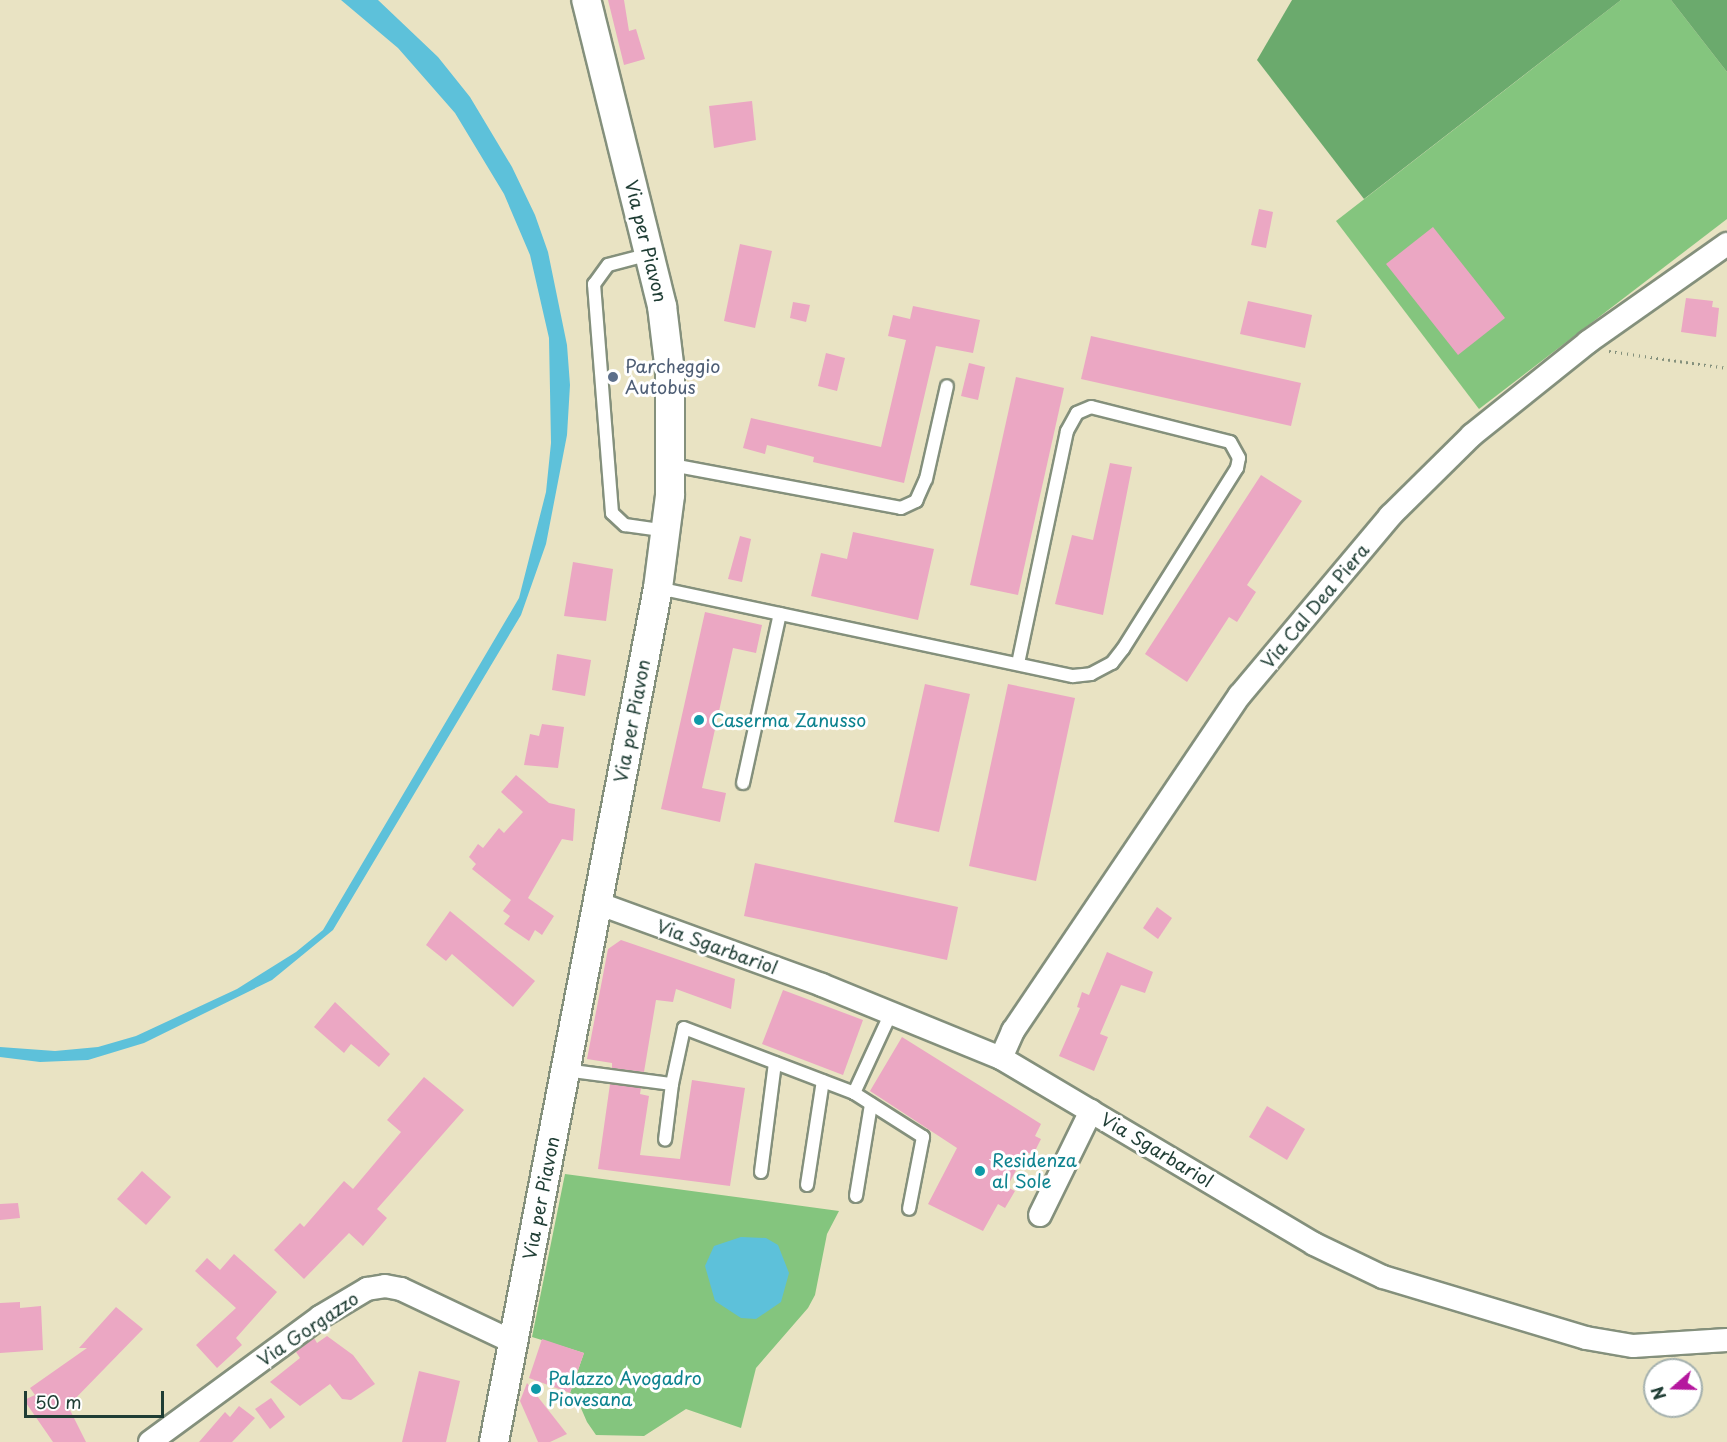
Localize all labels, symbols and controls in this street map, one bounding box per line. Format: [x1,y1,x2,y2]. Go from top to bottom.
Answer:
street label: Via per Piavon [620,178,672,304]
place label: Parcheggio Autobus [625,356,720,398]
marker: Parcheggio Autobus [606,370,620,384]
street label: Via Cal Dea Piera [1257,539,1373,673]
street label: Via per Piavon [609,658,655,784]
place label: Caserma Zanusso [711,709,866,731]
marker: Caserma Zanusso [692,713,706,727]
street label: Via Sgarbariol [654,915,780,979]
street label: Via Sgarbariol [1097,1108,1217,1192]
street label: Via per Piavon [518,1135,564,1261]
place label: Residenza al Sole [992,1150,1077,1192]
marker: Residenza al Sole [973,1164,987,1178]
street label: Via Gorgazzo [254,1287,362,1371]
north arrow [1643,1358,1703,1418]
place label: Palazzo Avogadro Piovesana [548,1368,700,1410]
scale bar [27,1379,166,1417]
marker: Palazzo Avogadro Piovesana [529,1382,543,1396]
text: N [1645,1383,1671,1404]
text: 50 m [35,1388,82,1415]

